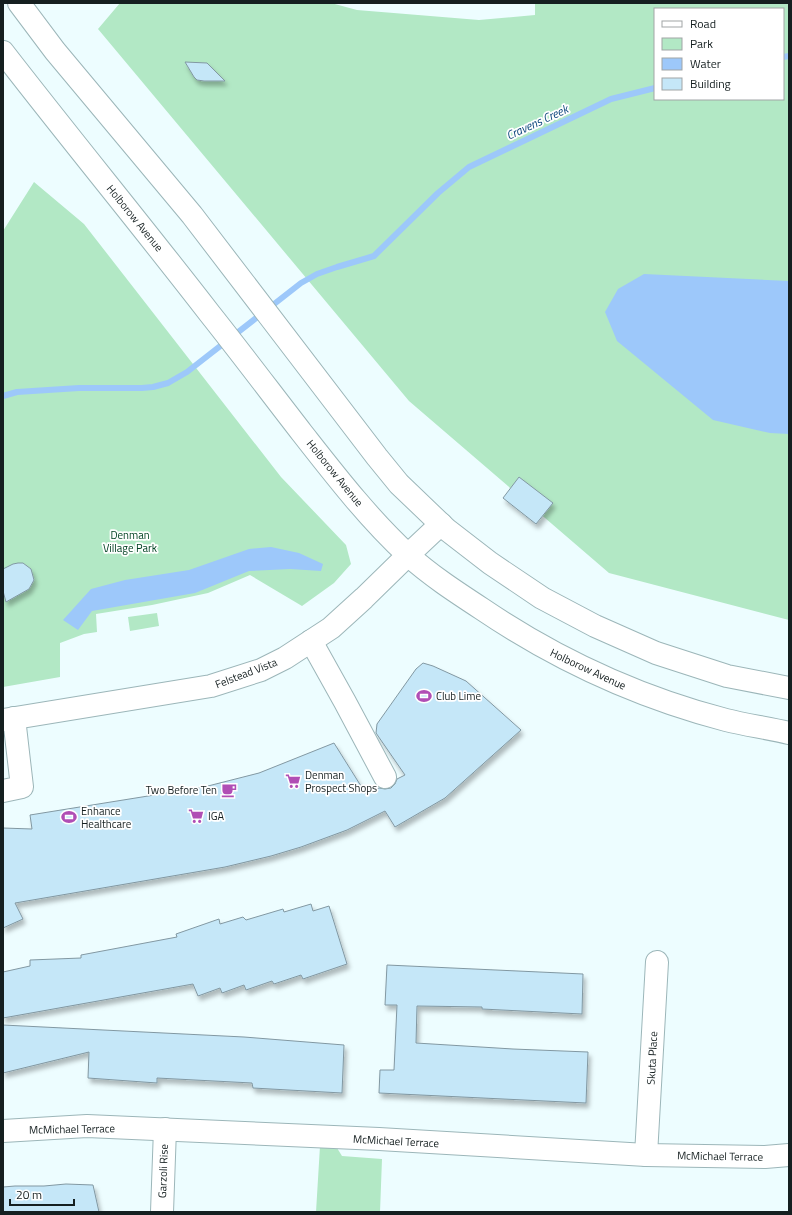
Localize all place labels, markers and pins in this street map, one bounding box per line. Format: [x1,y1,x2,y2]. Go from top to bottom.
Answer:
sports icon: Club Lime [415,687,433,705]
place label: Club Lime [436,688,481,704]
place label: Denman Prospect Shops [305,767,377,796]
supermarket icon: Denman Prospect Shops [284,772,302,790]
cafe icon: Two Before Ten [220,781,238,799]
place label: Two Before Ten [146,782,217,798]
place label: Enhance Healthcare [81,803,132,832]
supermarket icon: IGA [187,807,205,825]
sports icon: Enhance Healthcare [60,808,78,826]
place label: IGA [208,808,224,824]

